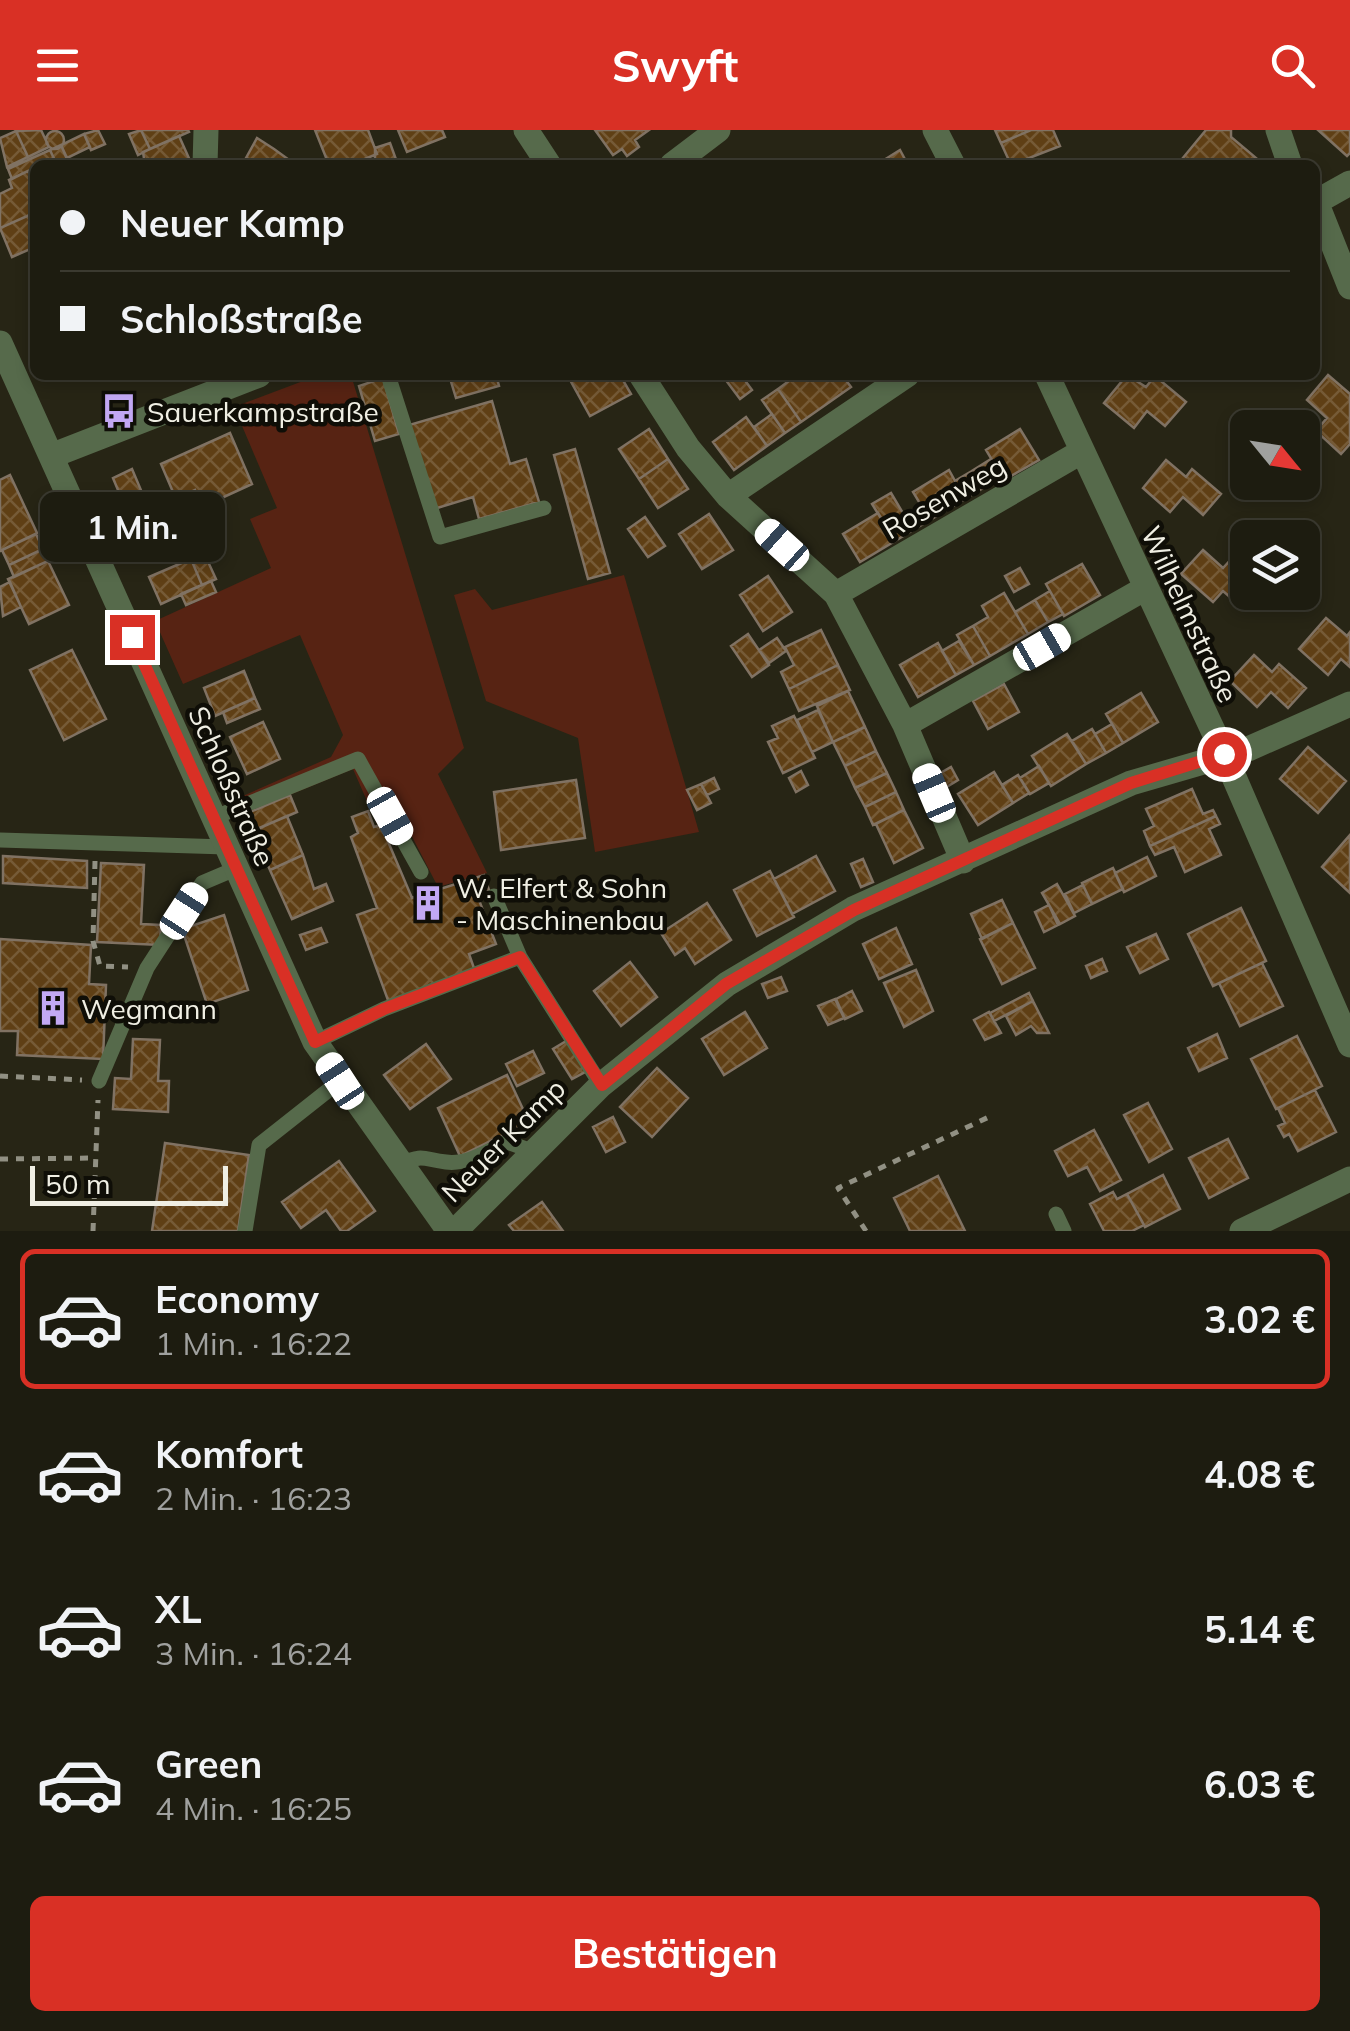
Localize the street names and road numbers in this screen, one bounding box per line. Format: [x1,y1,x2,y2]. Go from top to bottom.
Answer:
street label: Rosenweg [876,448,1012,546]
street label: Wilhelmstraße [1134,520,1246,708]
street label: Schloßstraße [181,701,283,871]
street label: Neuer Kamp [434,1071,572,1209]

